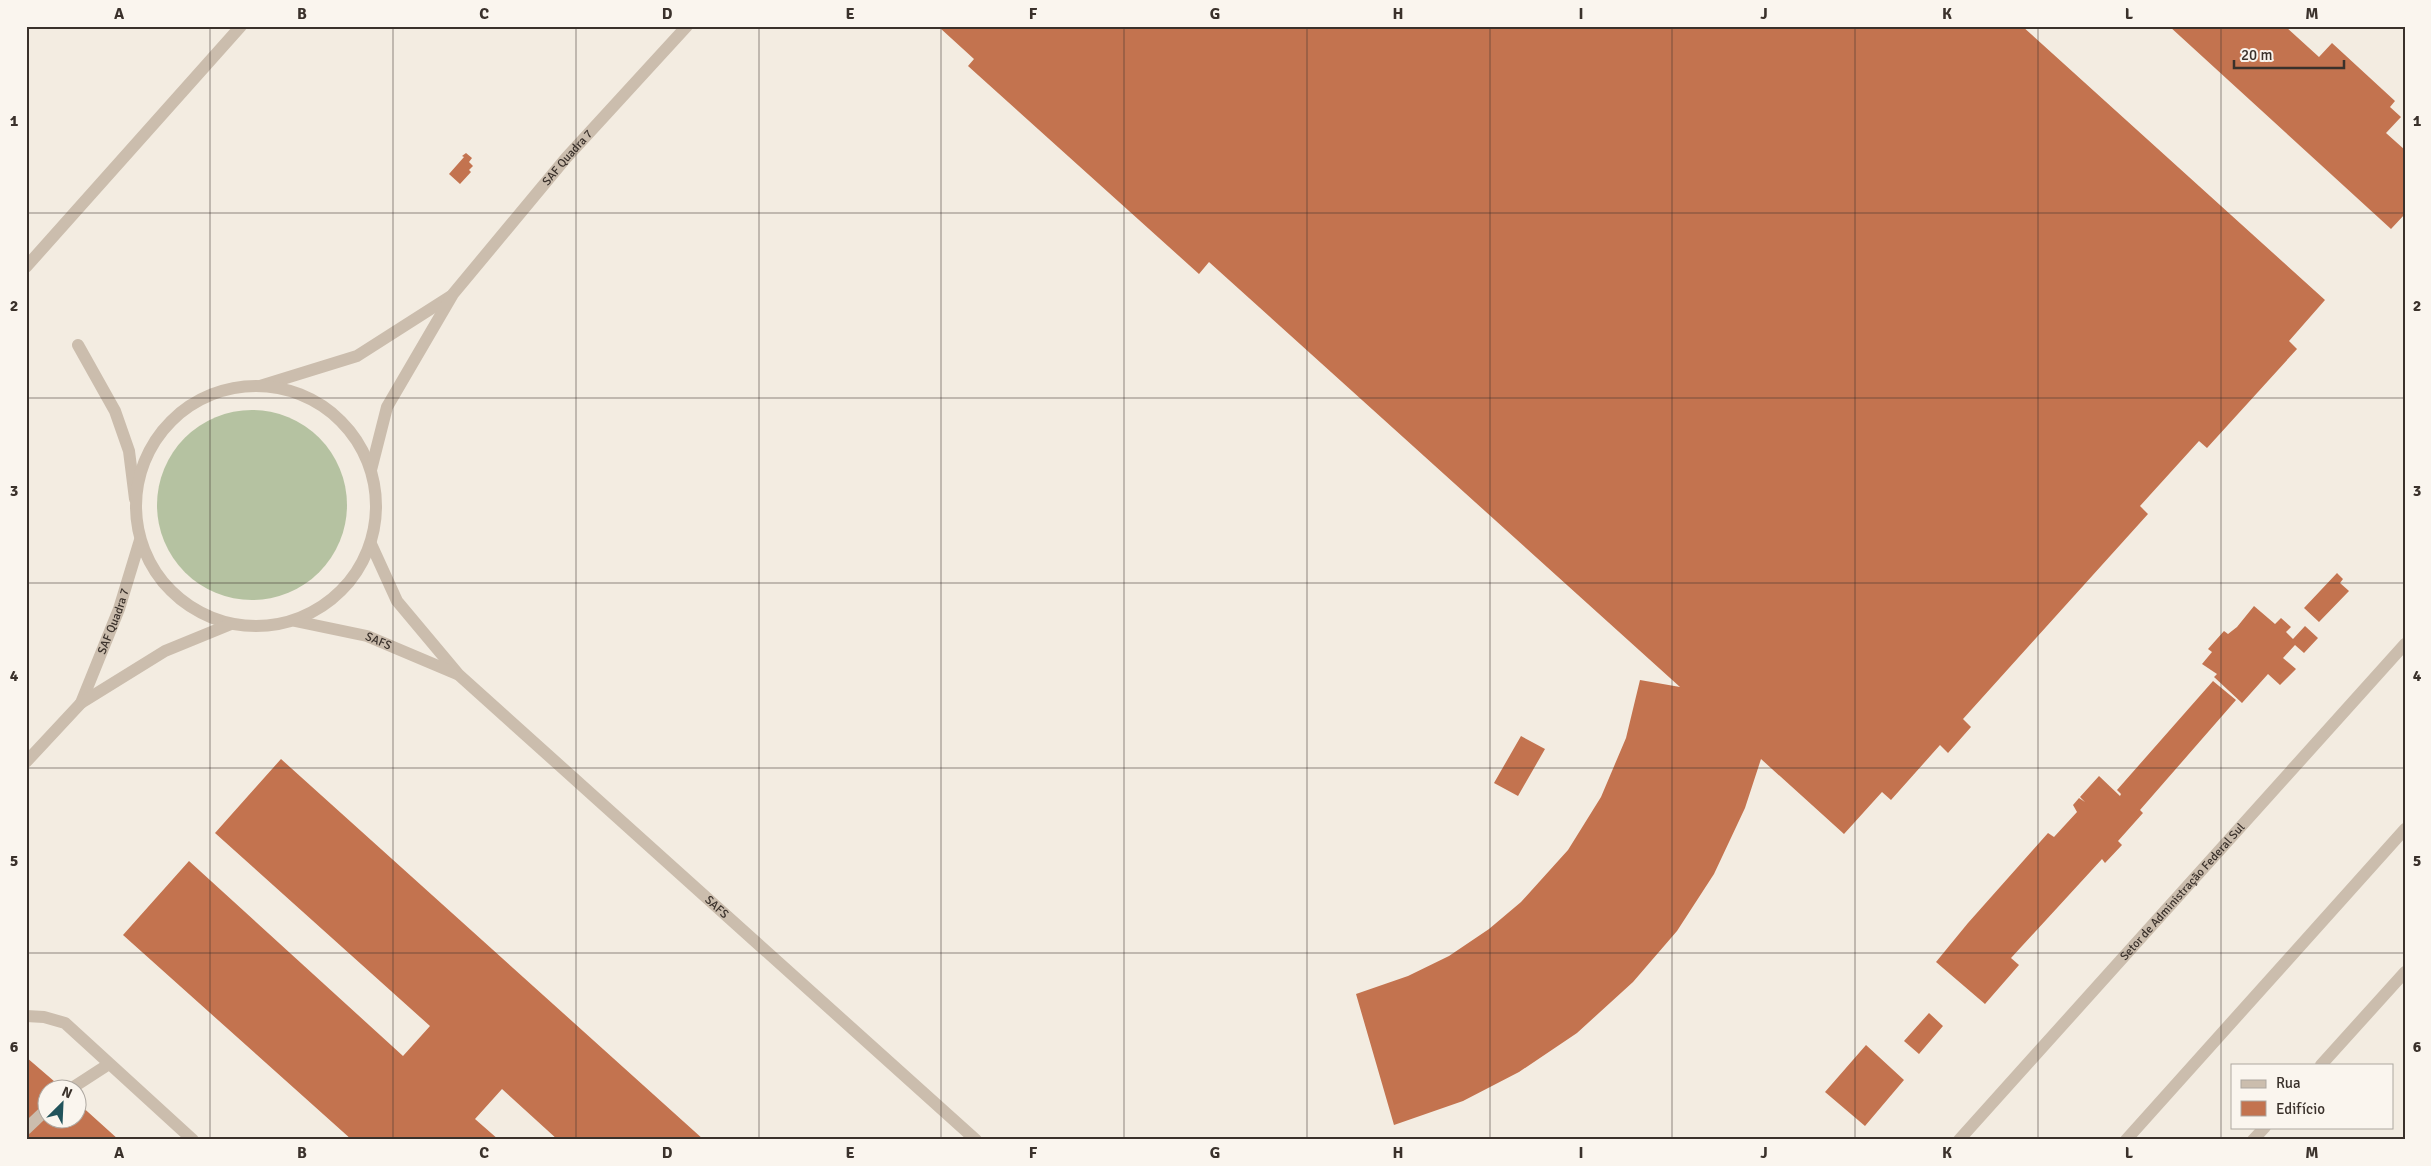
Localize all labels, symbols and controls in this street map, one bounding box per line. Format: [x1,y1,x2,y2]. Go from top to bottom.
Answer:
text: A [114,4,125,24]
text: B [297,4,307,24]
text: C [479,4,489,24]
text: D [662,4,673,24]
text: E [845,4,855,24]
text: F [1029,4,1038,24]
text: G [1210,4,1220,24]
text: H [1393,4,1403,24]
text: I [1578,4,1584,24]
text: J [1760,4,1768,24]
text: K [1942,4,1952,24]
text: L [2125,4,2134,24]
text: M [2305,4,2319,24]
scale bar [2234,38,2344,70]
text: 20 m [2241,46,2272,64]
text: 1 [10,111,19,131]
text: 1 [2413,111,2422,131]
street label: SAF Quadra 7 [539,126,596,188]
text: 2 [10,296,18,316]
text: 2 [2413,296,2421,316]
text: 3 [10,481,18,501]
text: 3 [2413,481,2421,501]
street label: SAF Quadra 7 [94,586,132,656]
street label: SAFS [363,629,394,653]
text: 4 [10,666,19,686]
text: 4 [2413,666,2422,686]
street label: Setor de Administração Federal Sul [2117,819,2248,963]
text: 5 [10,851,18,871]
text: 5 [2413,851,2421,871]
street label: SAFS [702,892,732,922]
text: 6 [10,1037,19,1057]
text: 6 [2413,1037,2422,1057]
legend [2231,1064,2394,1128]
text: Rua [2276,1074,2301,1092]
north arrow [38,1078,88,1128]
text: N [59,1083,75,1102]
text: Edifício [2276,1100,2325,1118]
text: A [114,1143,125,1163]
text: B [297,1143,307,1163]
text: C [479,1143,489,1163]
text: D [662,1143,673,1163]
text: E [845,1143,855,1163]
text: F [1029,1143,1038,1163]
text: G [1210,1143,1220,1163]
text: H [1393,1143,1403,1163]
text: I [1578,1143,1584,1163]
text: J [1760,1143,1768,1163]
text: K [1942,1143,1952,1163]
text: L [2125,1143,2134,1163]
text: M [2305,1143,2319,1163]

